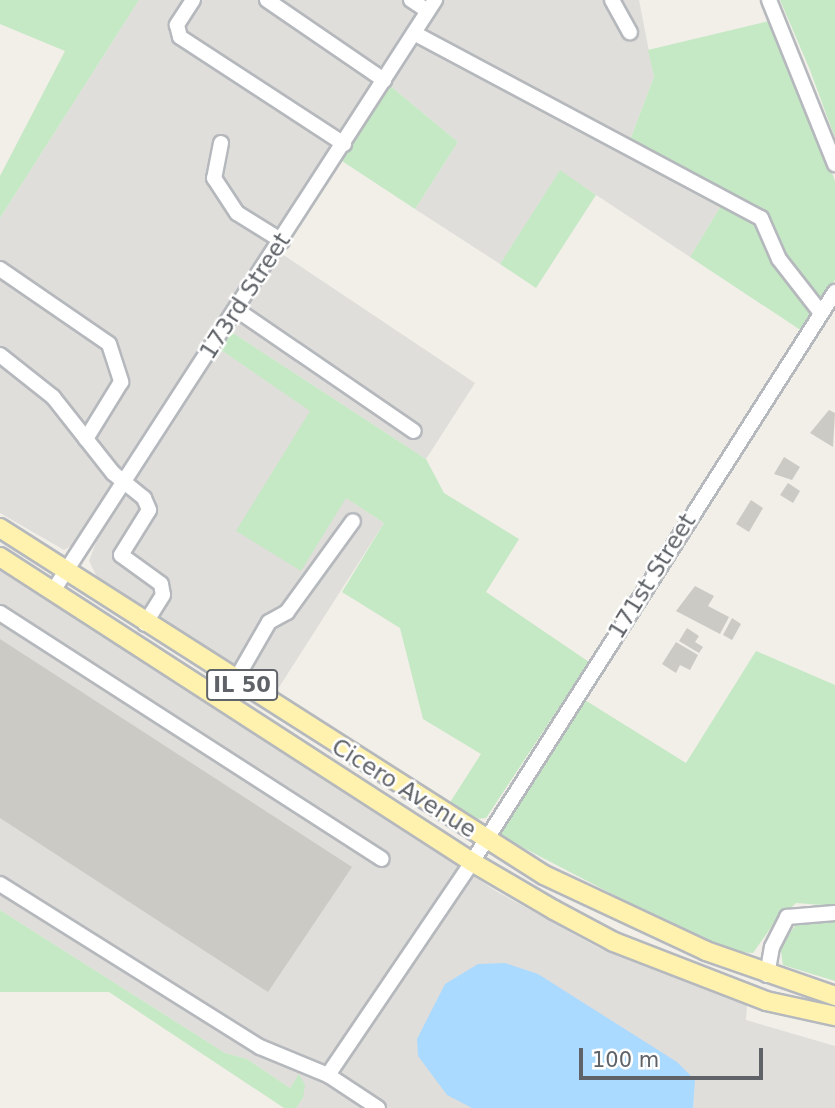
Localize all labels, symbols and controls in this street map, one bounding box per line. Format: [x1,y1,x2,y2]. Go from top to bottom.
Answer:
street label: 173rd Street [194,228,296,364]
street label: 171st Street [603,508,701,644]
road number: IL 50 [205,668,279,702]
street label: Cicero Avenue [327,733,481,843]
scale bar [583,1034,767,1078]
text: 100 m [592,1048,659,1072]

